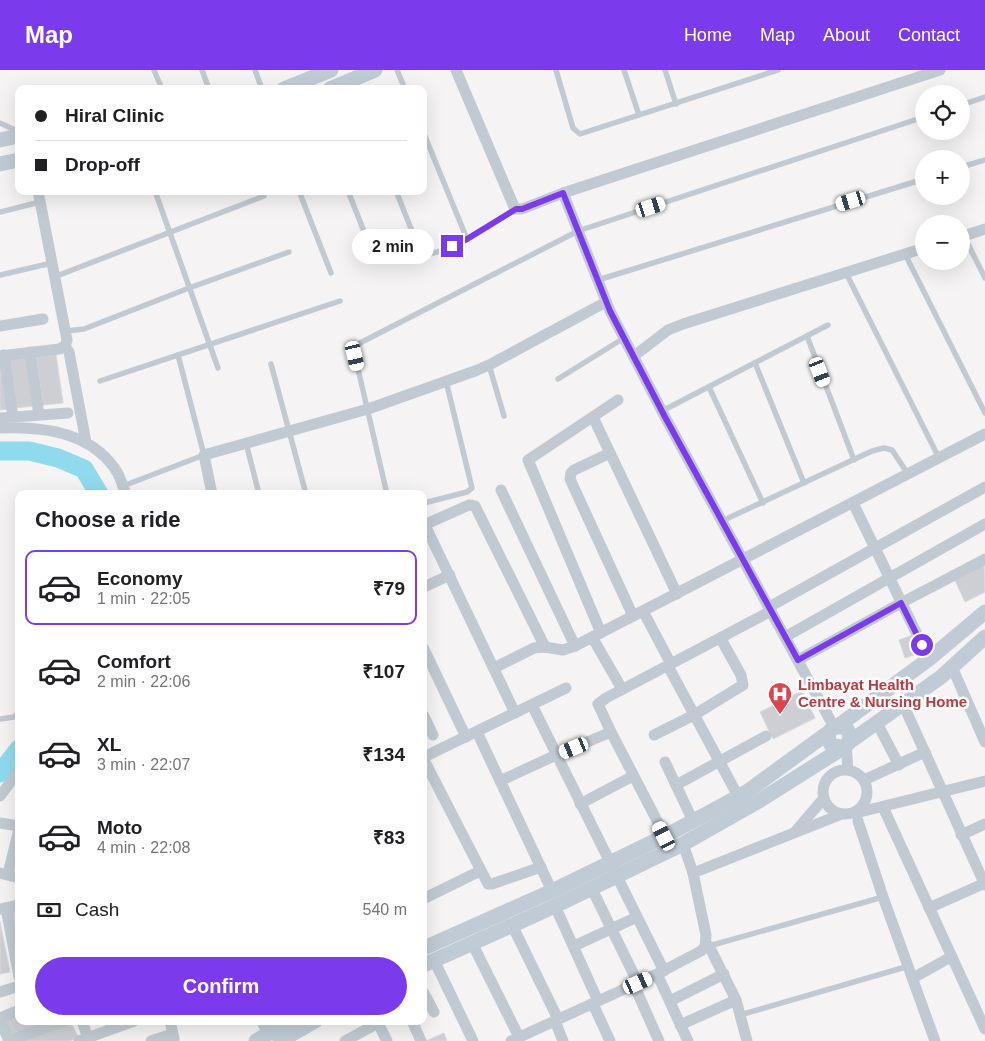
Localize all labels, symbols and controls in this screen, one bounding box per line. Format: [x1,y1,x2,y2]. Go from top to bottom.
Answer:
text: Map [25,21,73,48]
text: Home [684,25,732,45]
text: Map [760,25,795,45]
text: About [823,25,870,45]
text: Contact [898,25,960,45]
map controls [915,85,970,270]
button: locate [915,85,970,140]
text: Hiral Clinic [65,105,164,126]
button: + [915,150,970,205]
text: Drop-off [65,154,140,175]
car [834,189,867,213]
car [634,195,667,219]
button: − [915,215,970,270]
callout: 2 min [352,228,434,264]
route end [441,235,463,257]
text: 2 min [372,238,414,255]
car [344,340,365,372]
car [807,355,832,389]
text: Choose a ride [35,507,180,532]
icon: car [37,565,82,610]
text: Economy [97,568,183,589]
text: ₹79 [373,578,405,599]
text: 1 min · 22:05 [97,590,190,607]
route start [911,634,933,656]
icon: car [37,648,82,693]
text: Comfort [97,651,171,672]
text: ₹107 [362,661,405,682]
text: 2 min · 22:06 [97,673,190,690]
place label: Limbayat Health Centre & Nursing Home [798,676,967,710]
hospital icon: Limbayat Health Centre & Nursing Home [767,681,793,715]
icon: car [37,731,82,776]
text: XL [97,734,121,755]
car [557,735,590,761]
text: ₹134 [362,744,405,765]
text: 3 min · 22:07 [97,756,190,773]
icon: car [37,814,82,859]
text: Moto [97,817,142,838]
car [650,819,677,853]
text: ₹83 [373,827,405,848]
text: 4 min · 22:08 [97,839,190,856]
icon: cash [35,896,63,924]
text: Cash [75,899,119,920]
text: 540 m [363,901,407,918]
button: Confirm [35,957,407,1015]
car [621,970,654,996]

